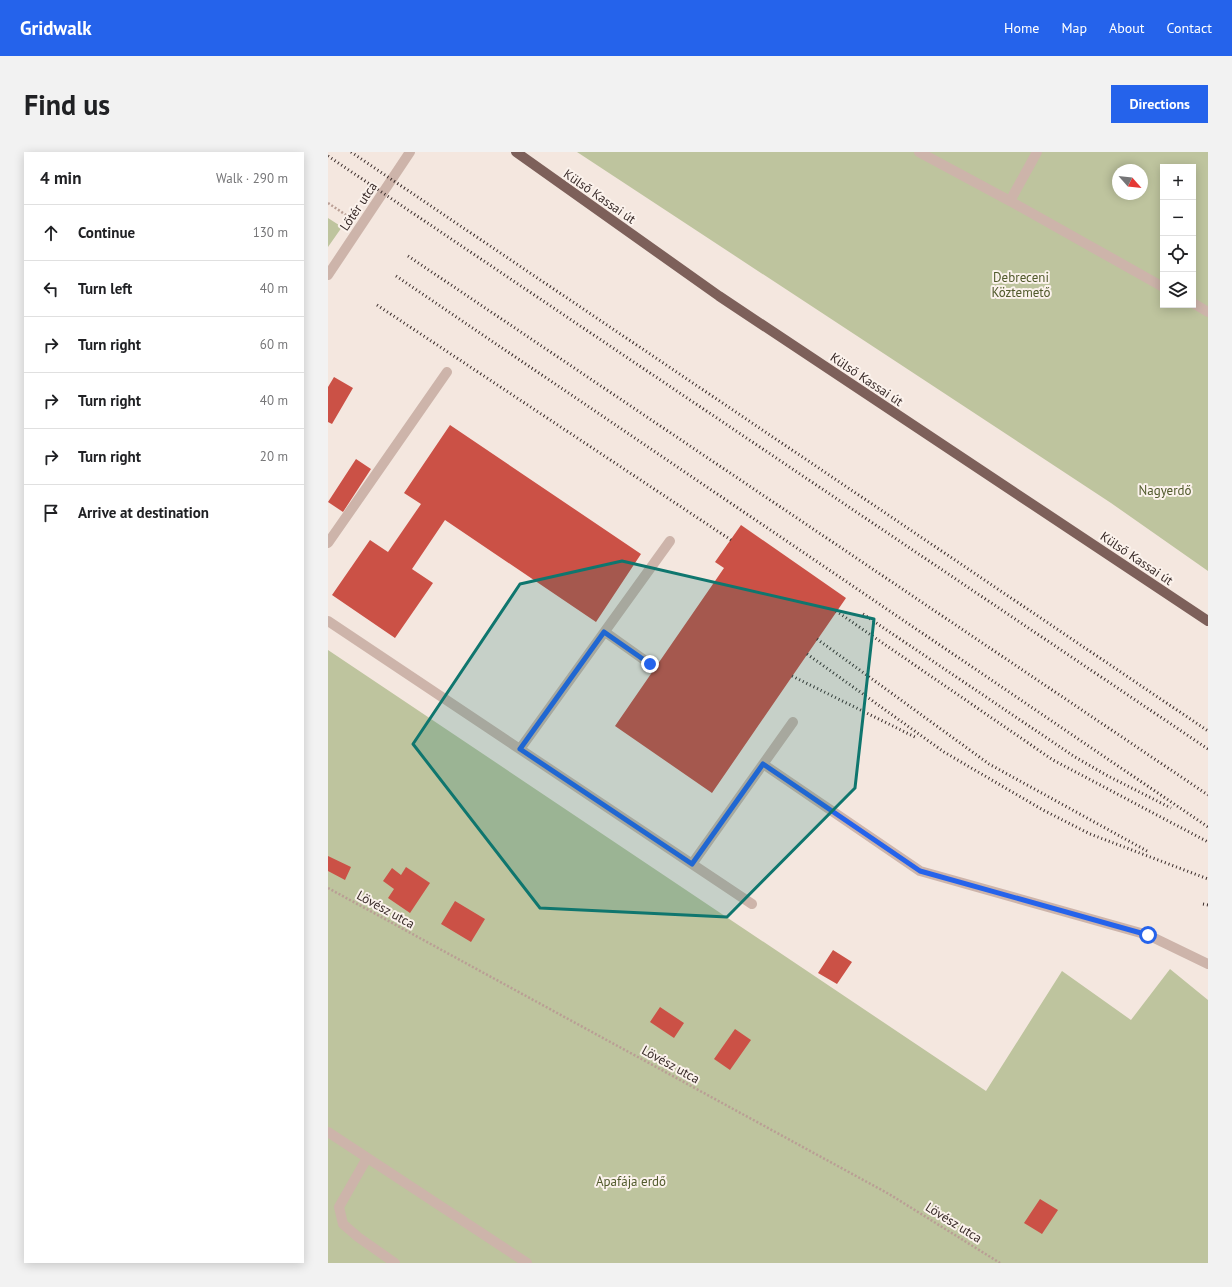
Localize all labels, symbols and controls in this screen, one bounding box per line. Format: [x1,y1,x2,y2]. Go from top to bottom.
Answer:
text: Gridwalk [20,16,92,40]
text: Home [1004,19,1039,37]
text: Map [1061,19,1087,37]
text: About [1109,19,1145,37]
text: Contact [1167,19,1212,37]
button: Directions [1111,85,1208,123]
text: Find us [24,86,110,123]
north arrow [1112,164,1148,200]
map controls [1160,164,1196,308]
button: + [1160,164,1196,200]
street label: Külső Kassai út [560,165,640,228]
text: 4 min [40,167,81,189]
text: Walk · 290 m [216,170,288,187]
street label: Lőtér utca [336,179,381,234]
button: − [1160,200,1196,236]
icon: ahead [40,222,62,244]
text: Continue [78,223,135,242]
text: 130 m [253,224,288,241]
button: locate [1160,236,1196,272]
park label: Debreceni Köztemető [991,269,1051,301]
button: layers [1160,272,1196,308]
icon: left [40,278,62,300]
text: Turn left [78,279,132,298]
text: 40 m [260,280,288,297]
icon: right [40,334,62,356]
text: Turn right [78,335,141,354]
text: 60 m [260,336,288,353]
street label: Külső Kassai út [827,349,907,410]
icon: right [40,390,62,412]
text: Turn right [78,391,141,410]
text: 40 m [260,392,288,409]
icon: right [40,446,62,468]
text: Turn right [78,447,141,466]
text: 20 m [260,448,288,465]
park label: Nagyerdő [1138,482,1192,499]
icon: arrive [40,502,62,524]
text: Arrive at destination [78,503,209,522]
street label: Külső Kassai út [1097,528,1177,589]
route end [641,655,659,673]
street label: Lövész utca [354,887,418,932]
route start [1139,926,1157,944]
street label: Lövész utca [639,1042,703,1087]
park label: Apafája erdő [596,1173,666,1190]
street label: Lövész utca [922,1198,985,1246]

